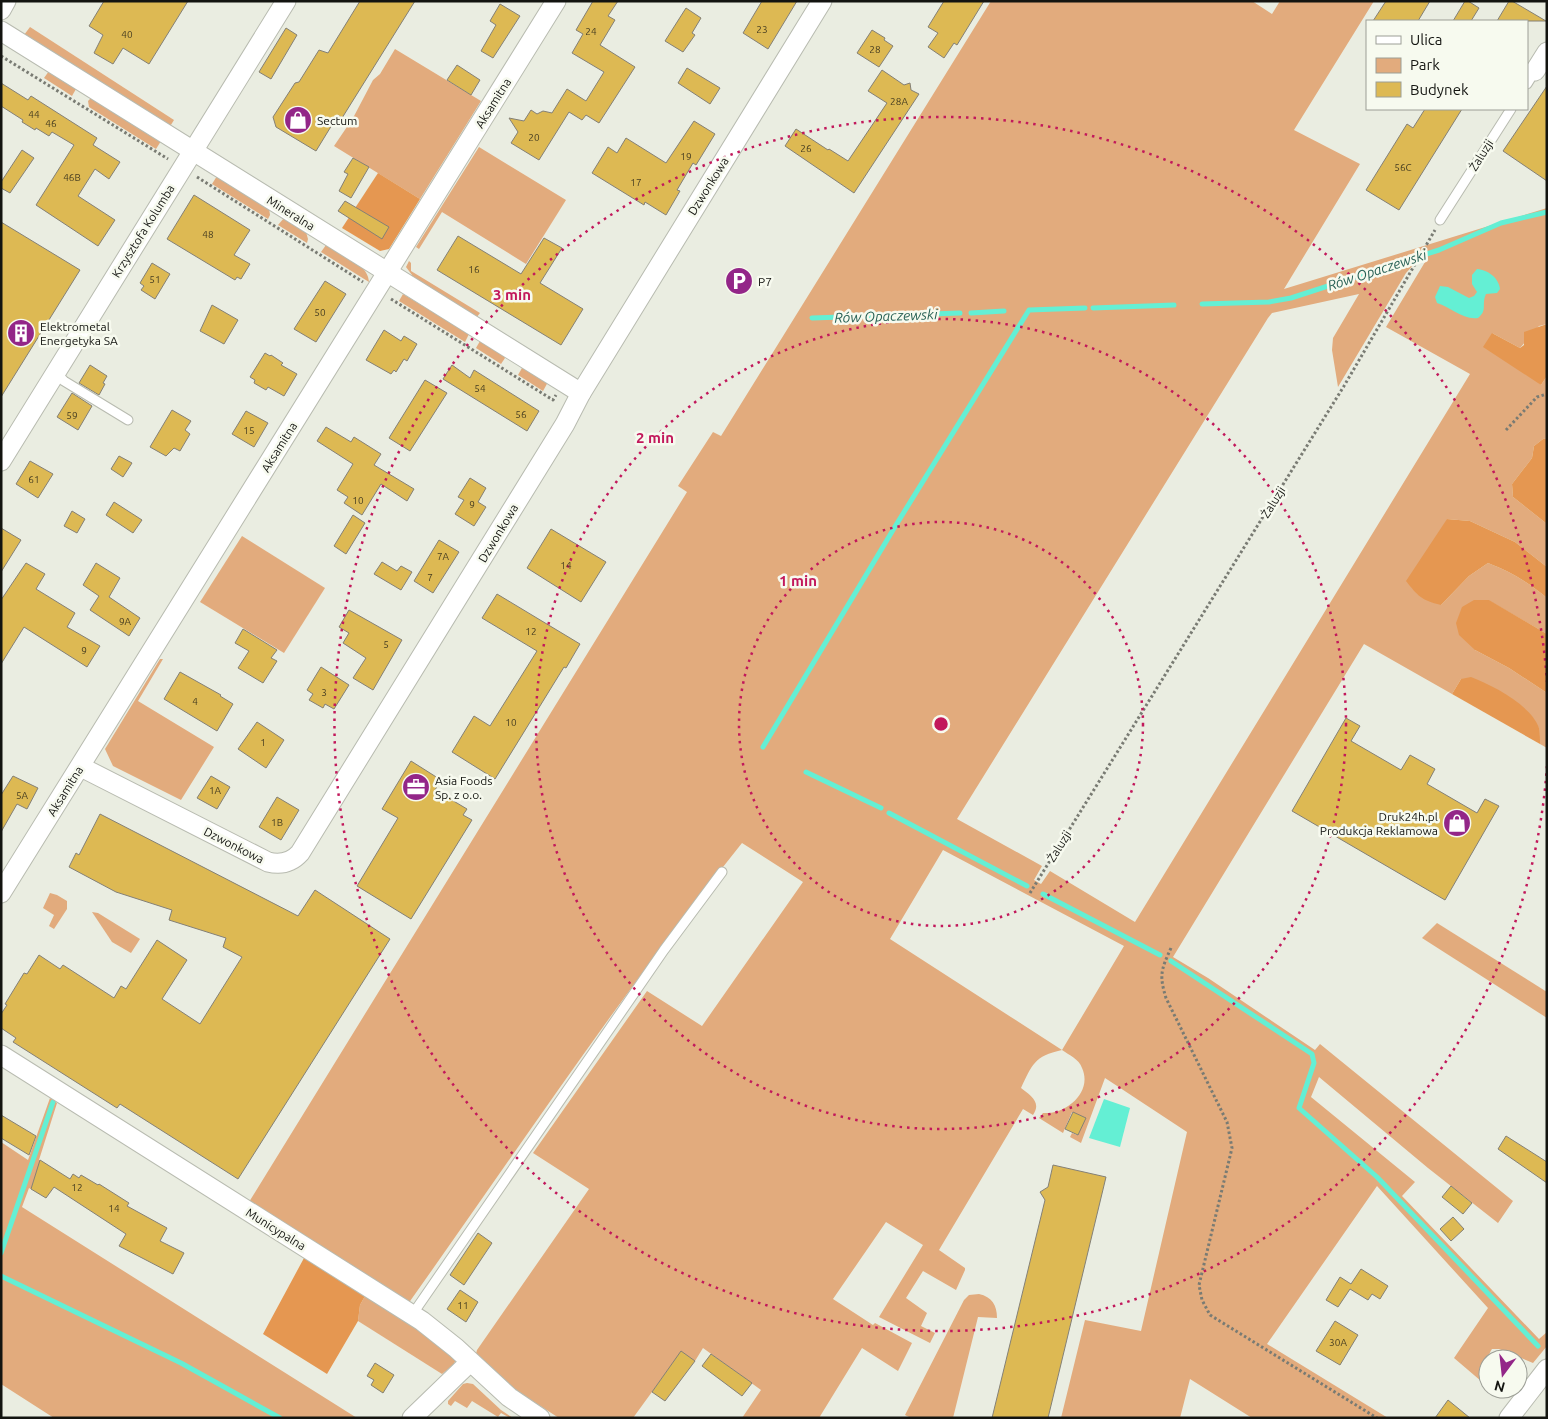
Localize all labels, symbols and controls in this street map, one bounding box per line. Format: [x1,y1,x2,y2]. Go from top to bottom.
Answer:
legend [1366,20,1528,110]
house number: 23 [756,24,768,35]
house number: 24 [585,26,597,37]
house number: 40 [121,29,133,40]
text: Ulica [1410,31,1442,48]
house number: 28 [869,44,881,55]
text: Park [1410,56,1440,73]
street label: Aksamitna [473,76,513,130]
text: Budynek [1410,81,1469,98]
house number: 28A [890,96,908,107]
shop icon: Sectum [283,105,313,135]
house number: 44 [28,109,40,120]
place label: Sectum [317,114,357,127]
house number: 46 [45,118,57,129]
house number: 20 [528,132,540,143]
street label: Żaluzji [1466,137,1496,173]
house number: 26 [800,143,812,154]
house number: 19 [680,151,692,162]
street label: Dzwonkowa [685,155,731,217]
house number: 56C [1394,162,1412,173]
house number: 46B [63,172,81,183]
house number: 17 [630,177,642,188]
street label: Krzysztofa Kolumba [109,182,177,280]
street label: Mineralna [265,193,317,233]
house number: 48 [202,229,214,240]
water label: Rów Opaczewski [1325,246,1429,294]
house number: 16 [468,264,480,275]
parking icon: P7 [724,266,754,296]
house number: 51 [149,274,161,285]
place label: P7 [758,275,772,288]
text: 3 min [493,286,531,303]
water label: Rów Opaczewski [834,306,938,326]
house number: 50 [314,307,326,318]
building icon: Elektrometal Energetyka SA [6,318,36,348]
place label: Elektrometal Energetyka SA [40,320,118,347]
house number: 54 [474,383,486,394]
house number: 56 [515,409,527,420]
house number: 59 [66,410,78,421]
street label: Aksamitna [259,420,299,474]
house number: 15 [243,425,255,436]
text: 2 min [636,429,674,446]
house number: 61 [28,474,40,485]
street label: Żaluzji [1258,484,1288,520]
house number: 10 [352,495,364,506]
house number: 9 [469,499,475,510]
street label: Dzwonkowa [476,502,520,564]
house number: 7A [437,551,450,562]
house number: 14 [560,560,572,571]
house number: 7 [427,572,433,583]
text: 1 min [779,572,817,589]
house number: 9A [119,616,132,627]
house number: 12 [525,626,537,637]
house number: 5 [383,639,389,650]
house number: 9 [81,645,87,656]
house number: 3 [321,687,327,698]
house number: 4 [192,696,198,707]
centre of rings [932,715,950,733]
house number: 10 [505,717,517,728]
house number: 1 [260,737,266,748]
street label: Aksamitna [45,764,85,818]
office icon: Asia Foods Sp. z o.o. [401,772,431,802]
place label: Asia Foods Sp. z o.o. [435,774,493,801]
house number: 1A [209,785,222,796]
house number: 5A [16,790,29,801]
shop icon: Druk24h.pl Produkcja Reklamowa [1442,808,1472,838]
place label: Druk24h.pl Produkcja Reklamowa [1320,810,1438,837]
house number: 1B [271,817,283,828]
street label: Dzwonkowa [202,824,266,866]
street label: Żaluzji [1044,828,1074,864]
house number: 12 [71,1182,83,1193]
house number: 14 [108,1203,120,1214]
street label: Municypalna [244,1205,308,1253]
house number: 11 [457,1300,469,1311]
house number: 30A [1329,1337,1347,1348]
north arrow [1478,1349,1528,1399]
text: N [1493,1377,1507,1396]

